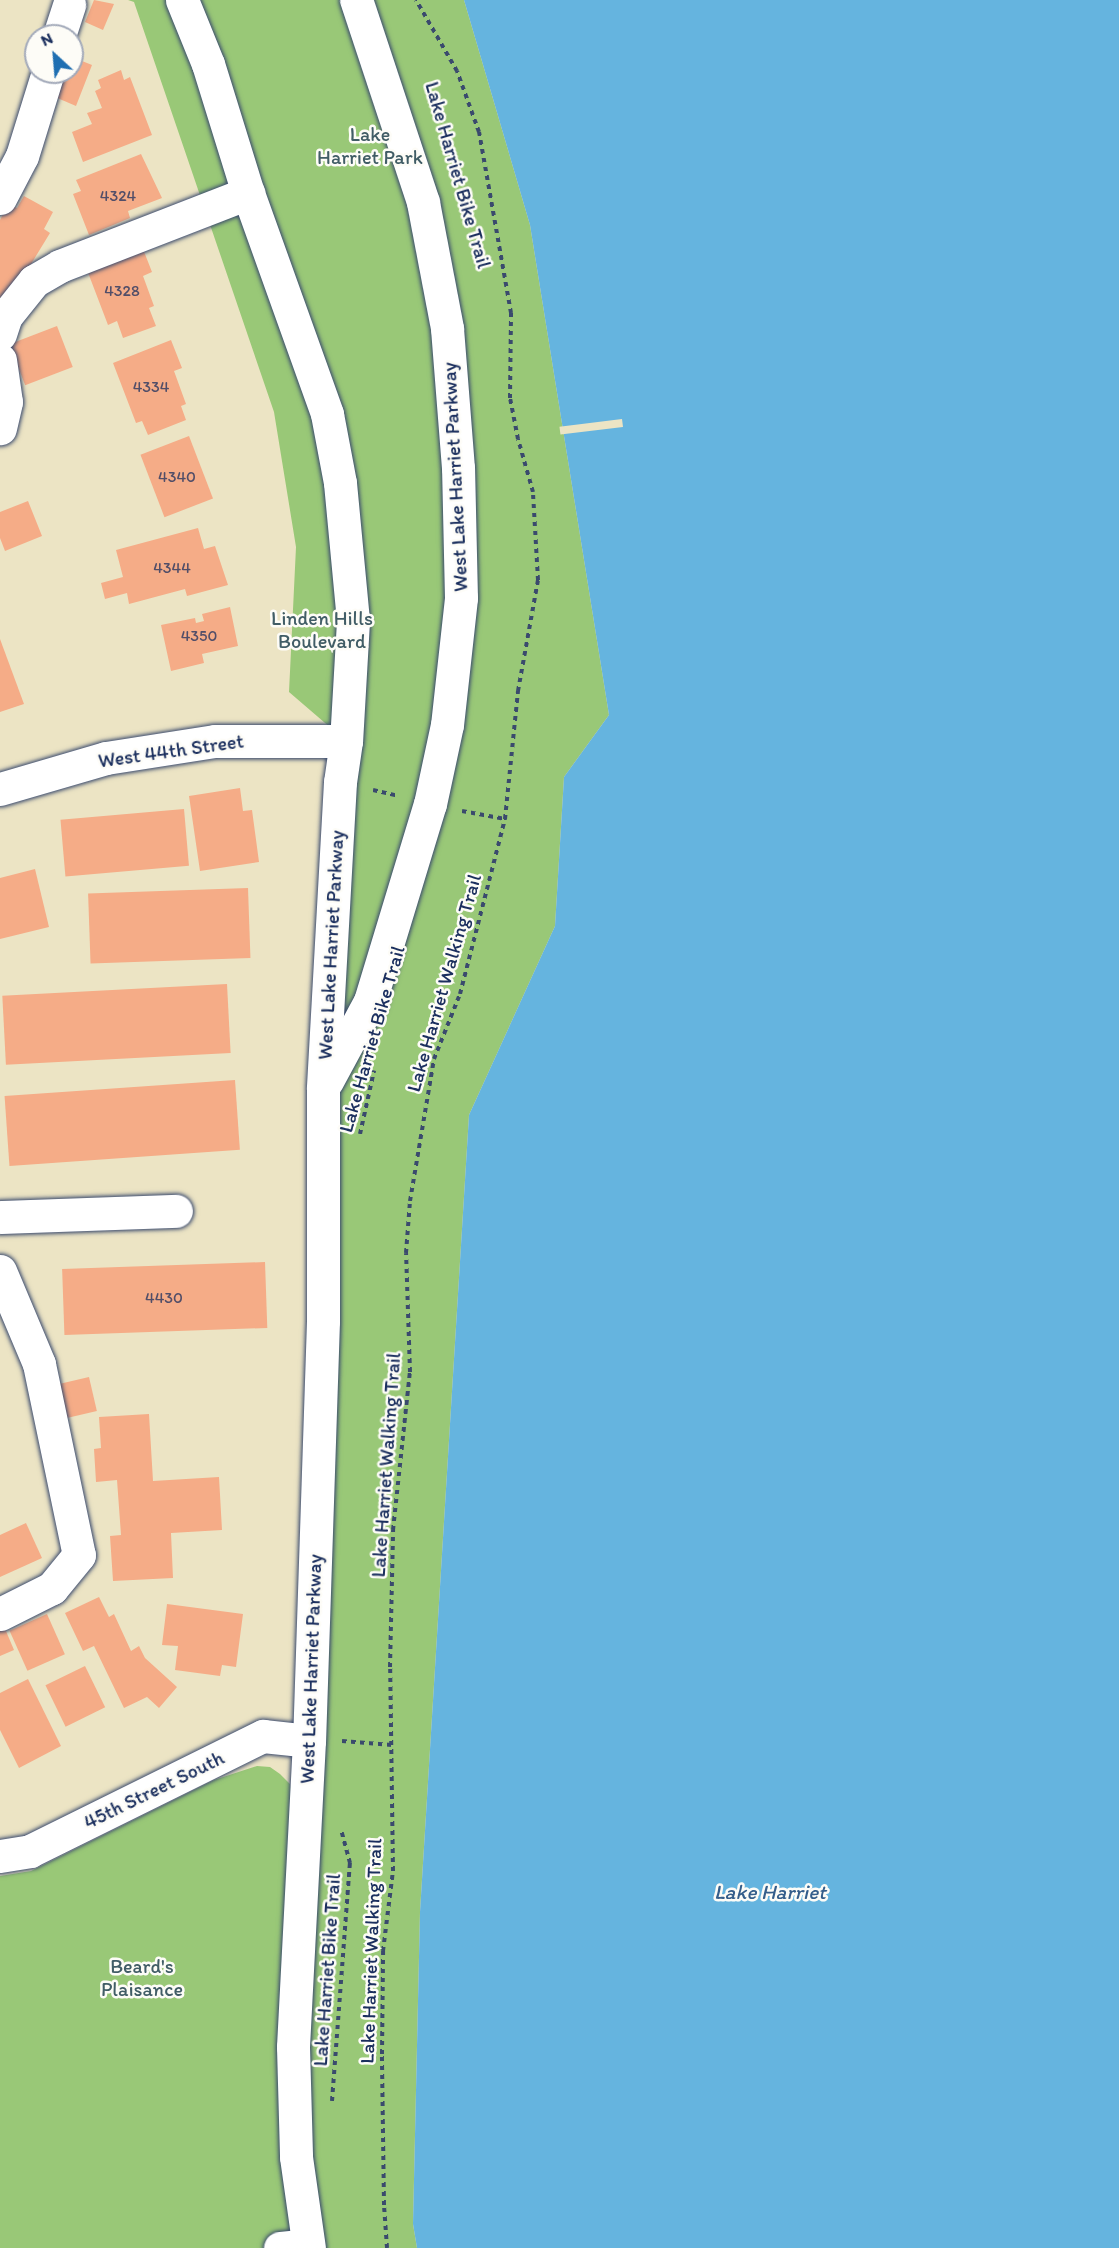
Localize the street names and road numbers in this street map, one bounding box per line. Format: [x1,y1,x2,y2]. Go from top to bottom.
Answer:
street label: Lake Harriet Bike Trail [420,79,496,271]
street label: West Lake Harriet Parkway [437,361,473,593]
street label: West 44th Street [97,729,245,773]
street label: West Lake Harriet Parkway [313,829,349,1061]
street label: Lake Harriet Walking Trail [402,872,486,1094]
street label: Lake Harriet Bike Trail [334,943,410,1135]
street label: Lake Harriet Walking Trail [366,1352,406,1578]
street label: West Lake Harriet Parkway [295,1553,327,1785]
street label: 45th Street South [80,1746,228,1834]
street label: Lake Harriet Walking Trail [355,1839,387,2063]
street label: Lake Harriet Bike Trail [308,1873,346,2067]

